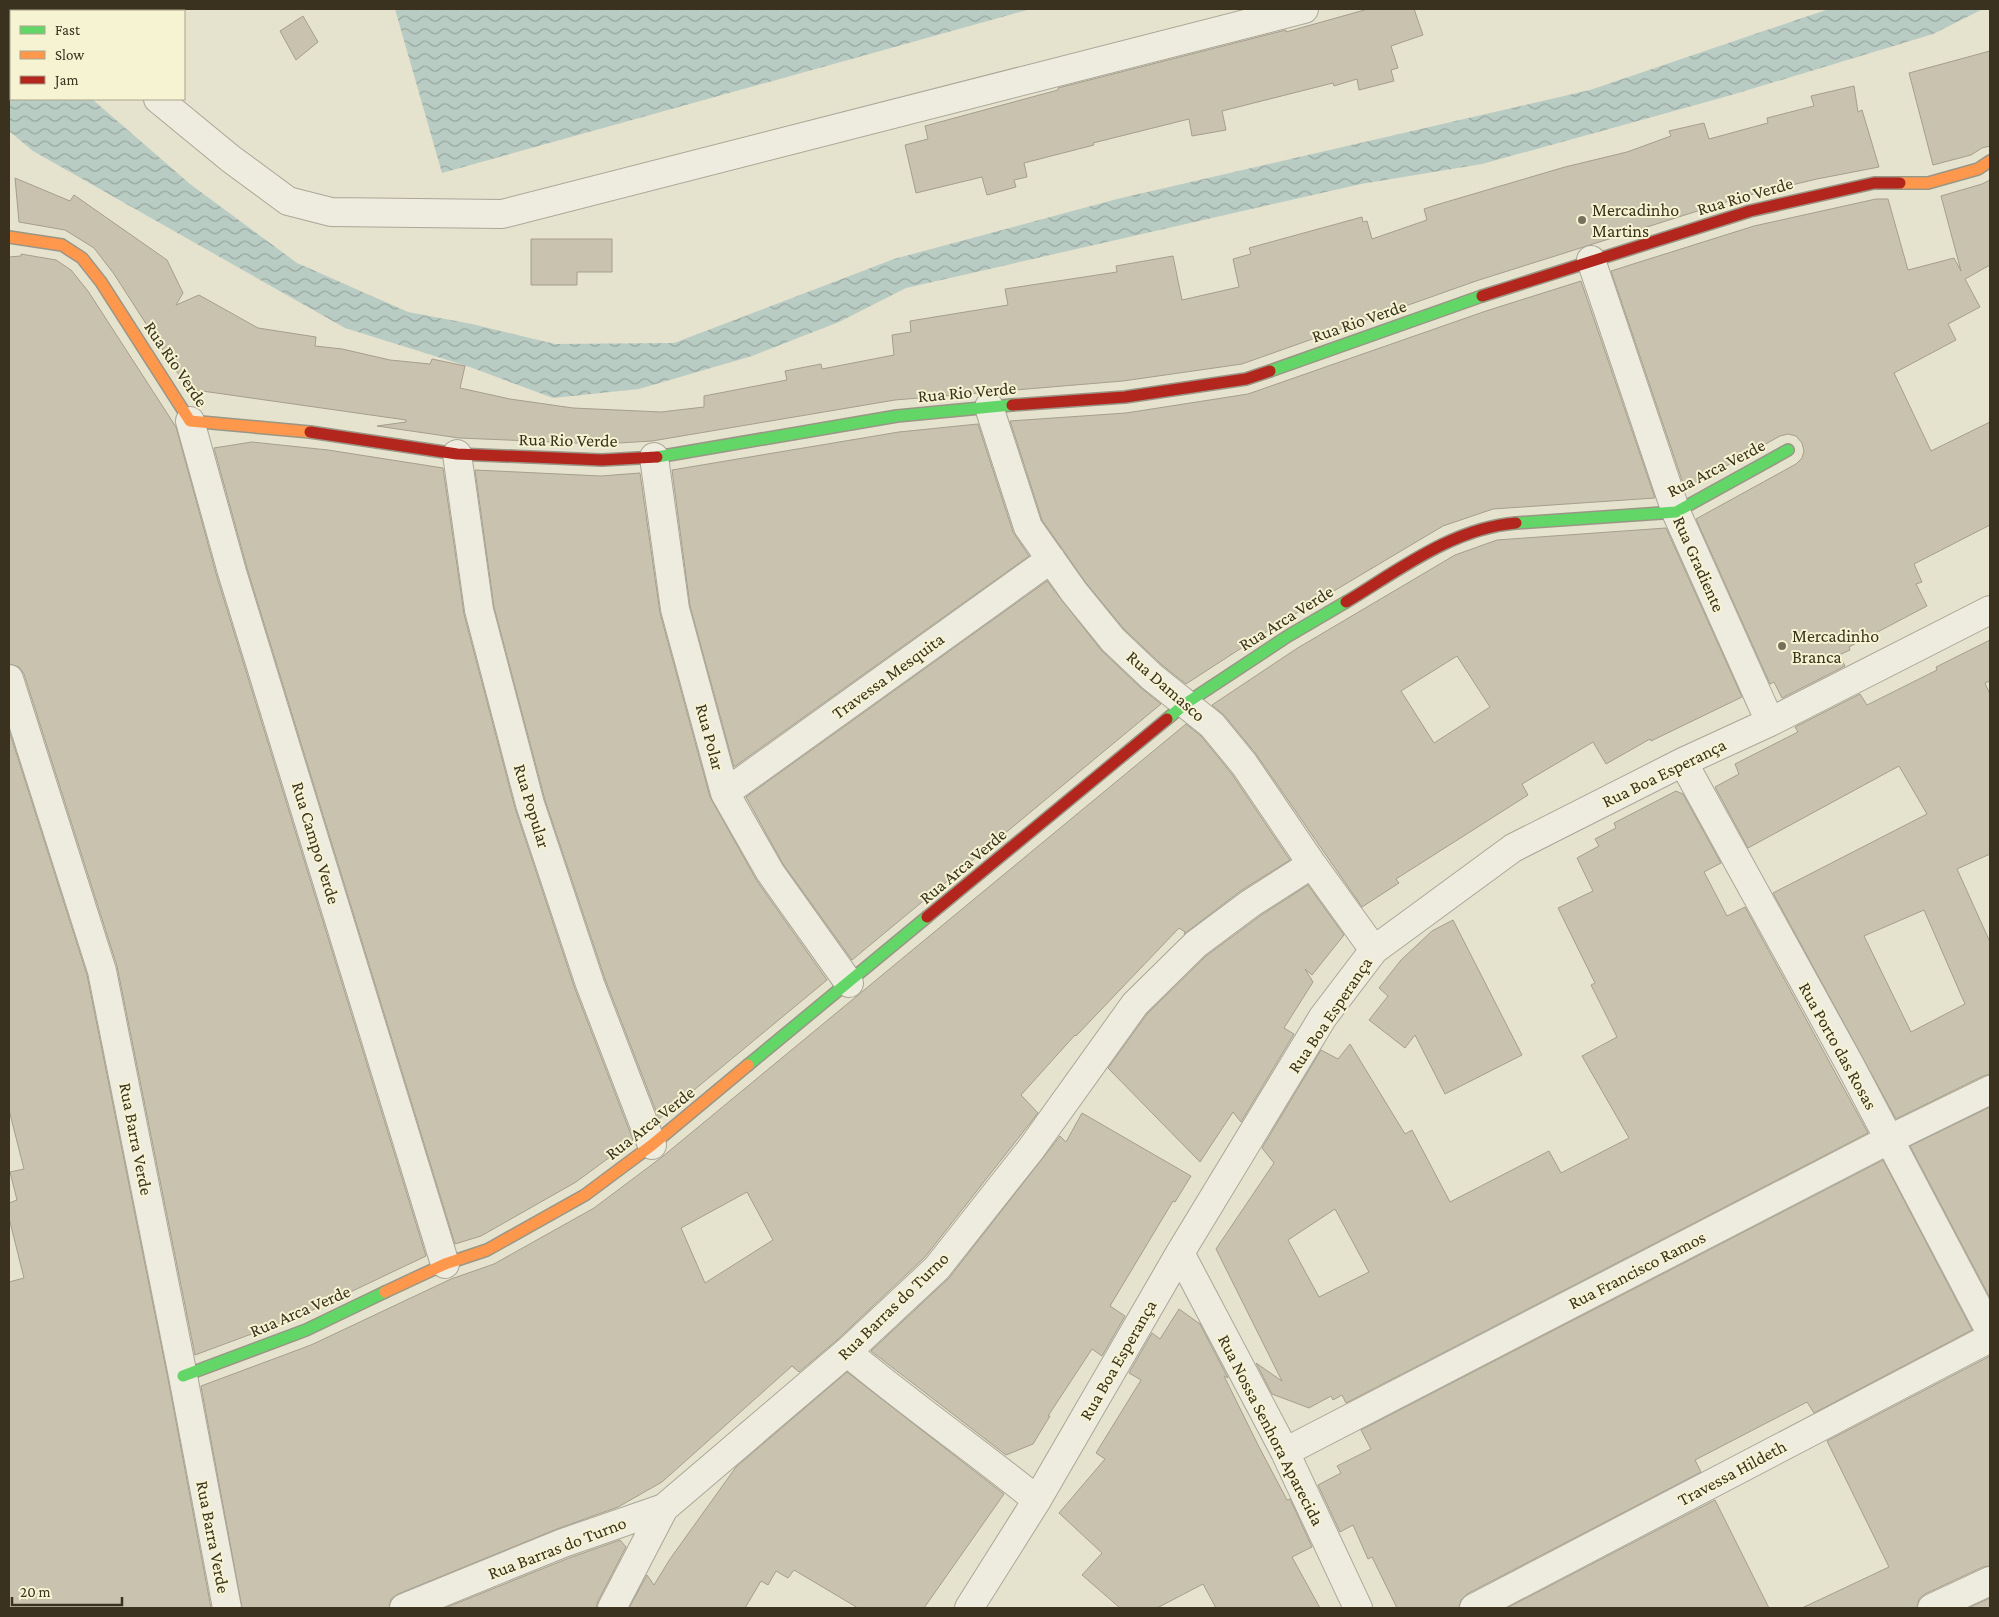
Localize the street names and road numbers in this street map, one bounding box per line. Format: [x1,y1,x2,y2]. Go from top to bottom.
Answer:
street label: Rua Rio Verde [1695,173,1795,219]
street label: Rua Rio Verde [1309,295,1409,347]
street label: Rua Rio Verde [140,317,212,411]
street label: Rua Rio Verde [917,378,1017,406]
street label: Rua Rio Verde [518,429,618,451]
street label: Rua Arca Verde [1664,435,1768,501]
street label: Rua Gradiente [1669,513,1729,615]
street label: Rua Arca Verde [1235,581,1337,655]
street label: Travessa Mesquita [828,629,948,723]
street label: Rua Damasco [1123,646,1209,726]
street label: Rua Polar [692,702,729,773]
street label: Rua Boa Esperança [1599,734,1729,812]
street label: Rua Popular [510,761,554,851]
street label: Rua Campo Verde [288,779,344,907]
street label: Rua Arca Verde [915,824,1011,908]
street label: Rua Boa Esperança [1284,953,1376,1077]
street label: Rua Porto das Rosas [1795,979,1881,1113]
street label: Rua Barra Verde [115,1081,157,1197]
street label: Rua Arca Verde [602,1082,698,1164]
street label: Rua Francisco Ramos [1565,1227,1709,1313]
street label: Rua Barras do Turno [833,1248,953,1364]
street label: Rua Arca Verde [247,1281,353,1341]
street label: Rua Boa Esperança [1075,1296,1161,1424]
street label: Rua Nossa Senhora Aparecida [1214,1331,1328,1529]
street label: Travessa Hildeth [1674,1436,1790,1510]
street label: Rua Barra Verde [192,1479,234,1595]
street label: Rua Barras do Turno [485,1512,629,1584]

